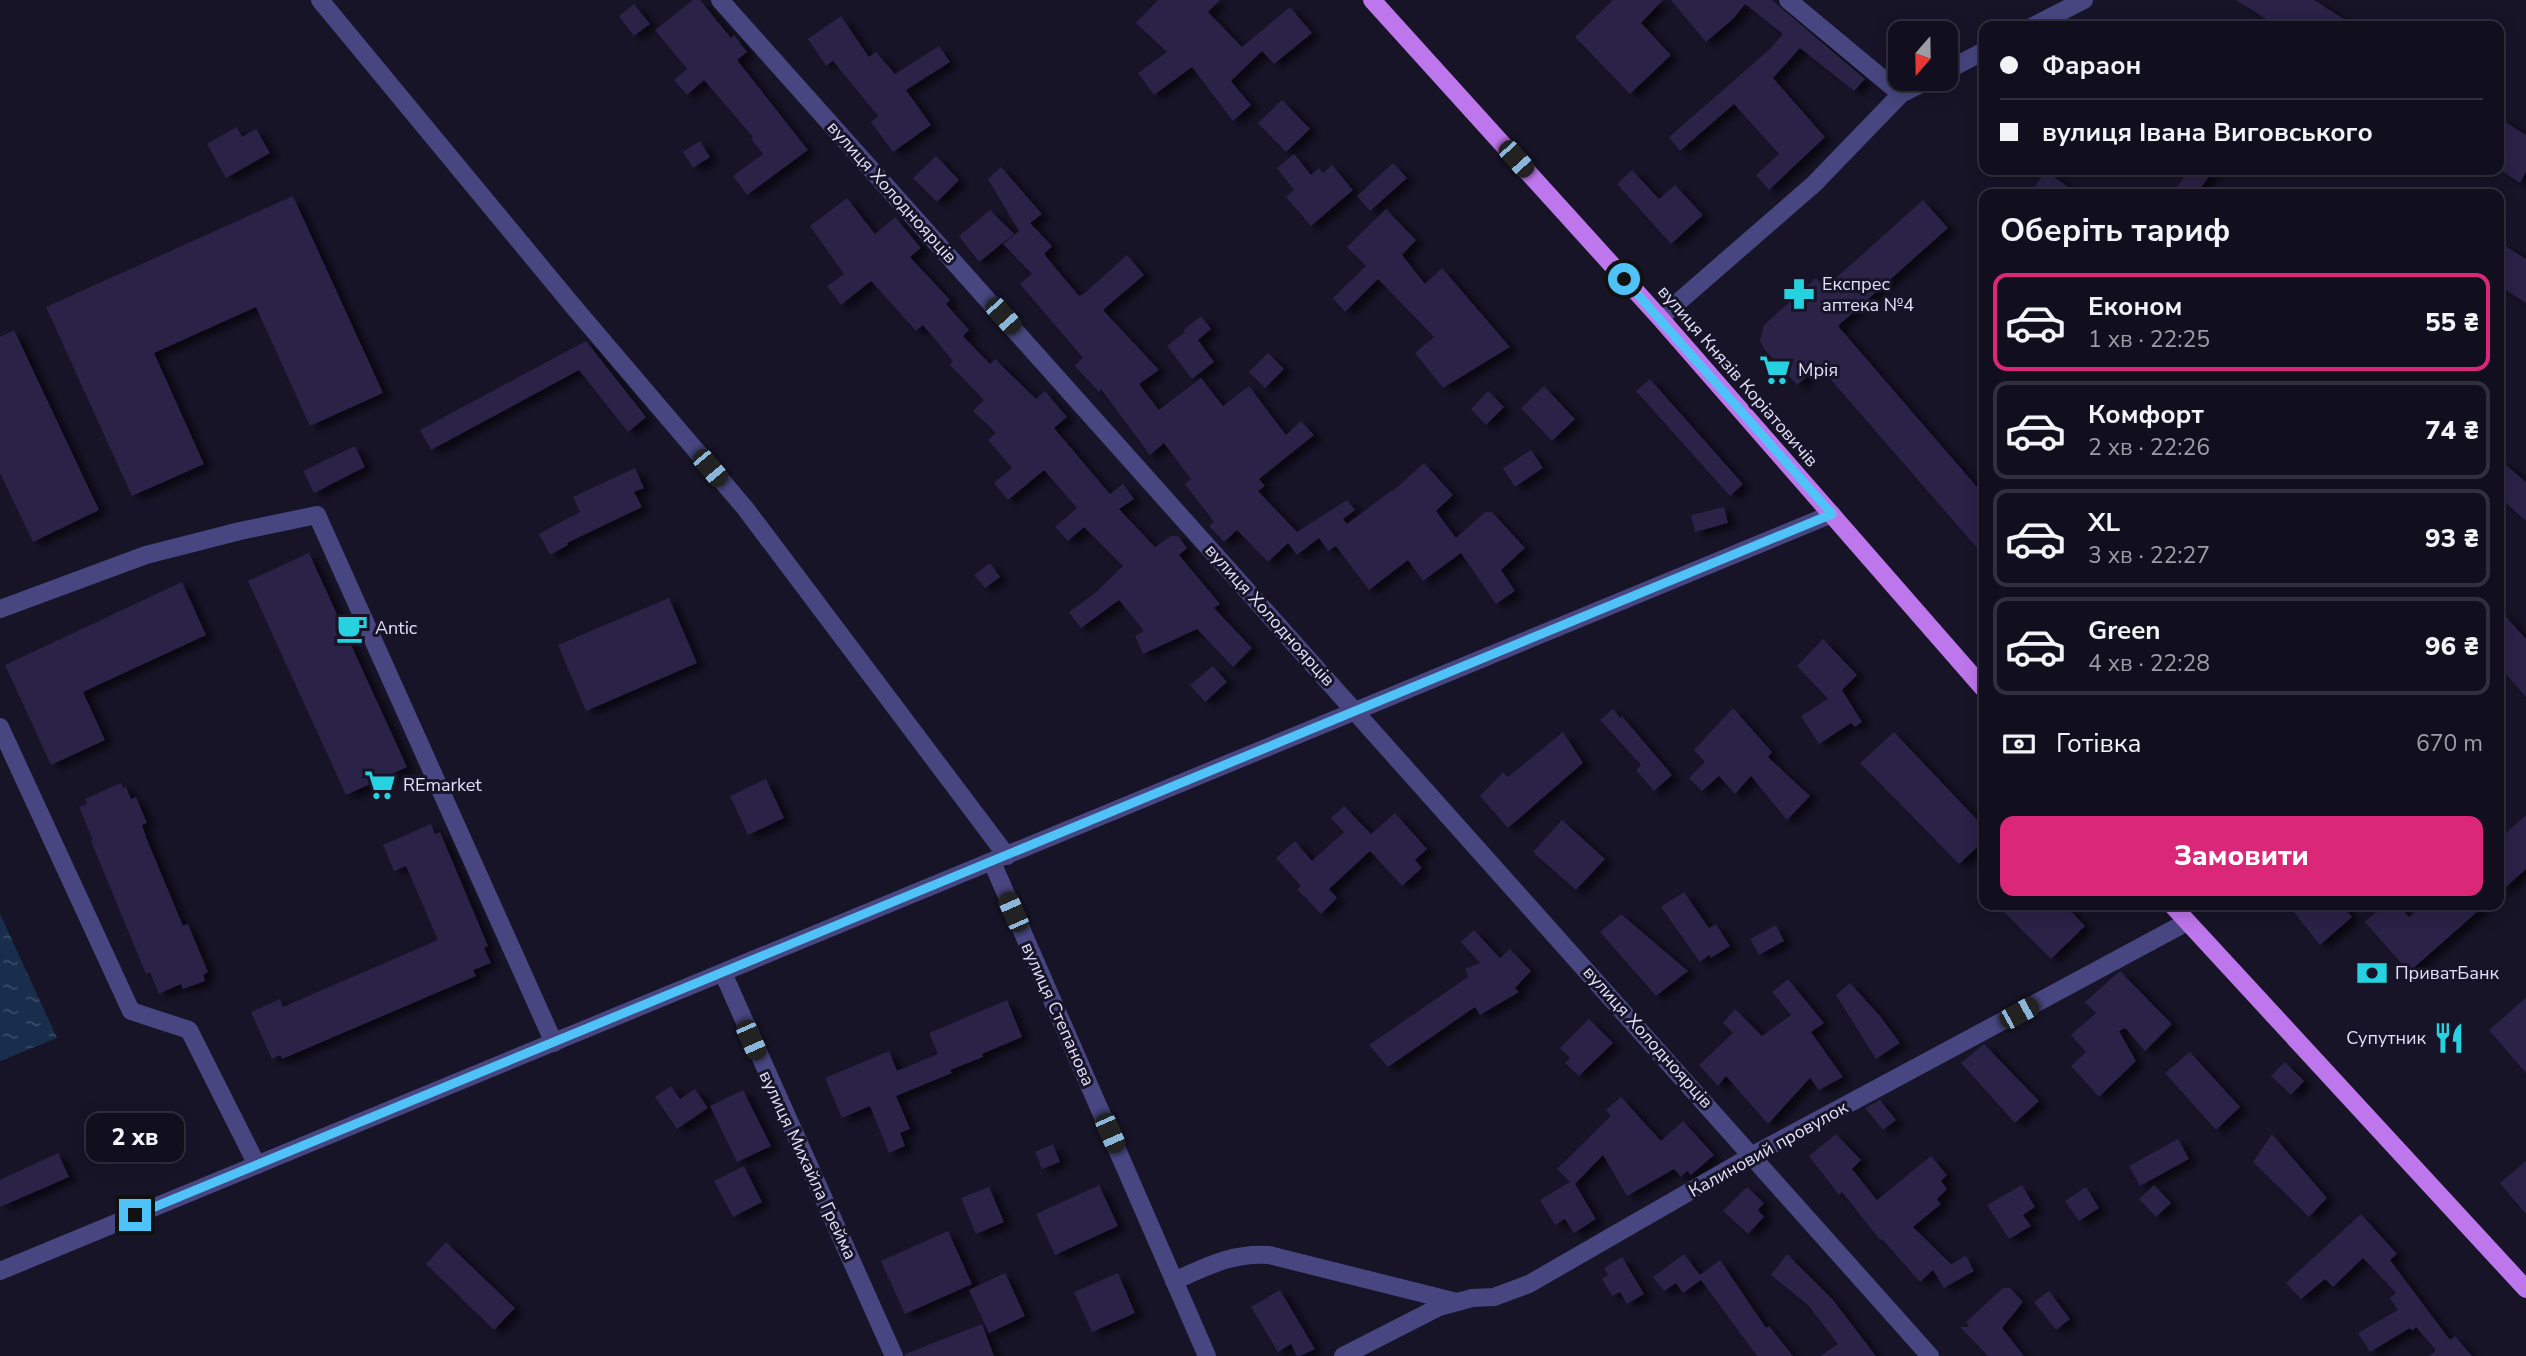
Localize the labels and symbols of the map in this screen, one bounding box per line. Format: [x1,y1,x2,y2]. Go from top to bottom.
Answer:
north arrow [1888,21,1958,91]
street label: вулиця Холодноярців [822,116,962,268]
car [1495,136,1538,182]
route start [1608,263,1640,295]
place label: Експрес аптека №4 [1822,272,1914,317]
pharmacy icon: Експрес аптека №4 [1782,277,1816,311]
street label: вулиця Князів Коріатовичів [1652,280,1824,472]
car [982,293,1025,339]
supermarket icon: Мрія [1758,353,1792,387]
place label: Мрія [1798,358,1838,382]
car [689,445,732,491]
street label: вулиця Холодноярців [1200,539,1340,691]
cafe icon: Antic [335,611,369,645]
place label: Antic [375,616,417,640]
supermarket icon: REmarket [363,768,397,802]
place label: REmarket [403,773,482,797]
car [995,889,1032,935]
street label: вулиця Степанова [1016,938,1100,1090]
bank icon: ПриватБанк [2355,956,2389,990]
street label: вулиця Холодноярців [1578,961,1718,1113]
place label: ПриватБанк [2395,961,2499,985]
car [1996,994,2043,1032]
car [733,1017,770,1063]
restaurant icon: Супутник [2432,1021,2466,1055]
place label: Супутник [2346,1026,2427,1050]
street label: вулиця Михайла Грейма [754,1067,862,1263]
street label: Калиновий провулок [1684,1095,1852,1203]
car [1092,1110,1129,1156]
callout: 2 хв [86,1114,184,1162]
route end [119,1199,151,1231]

